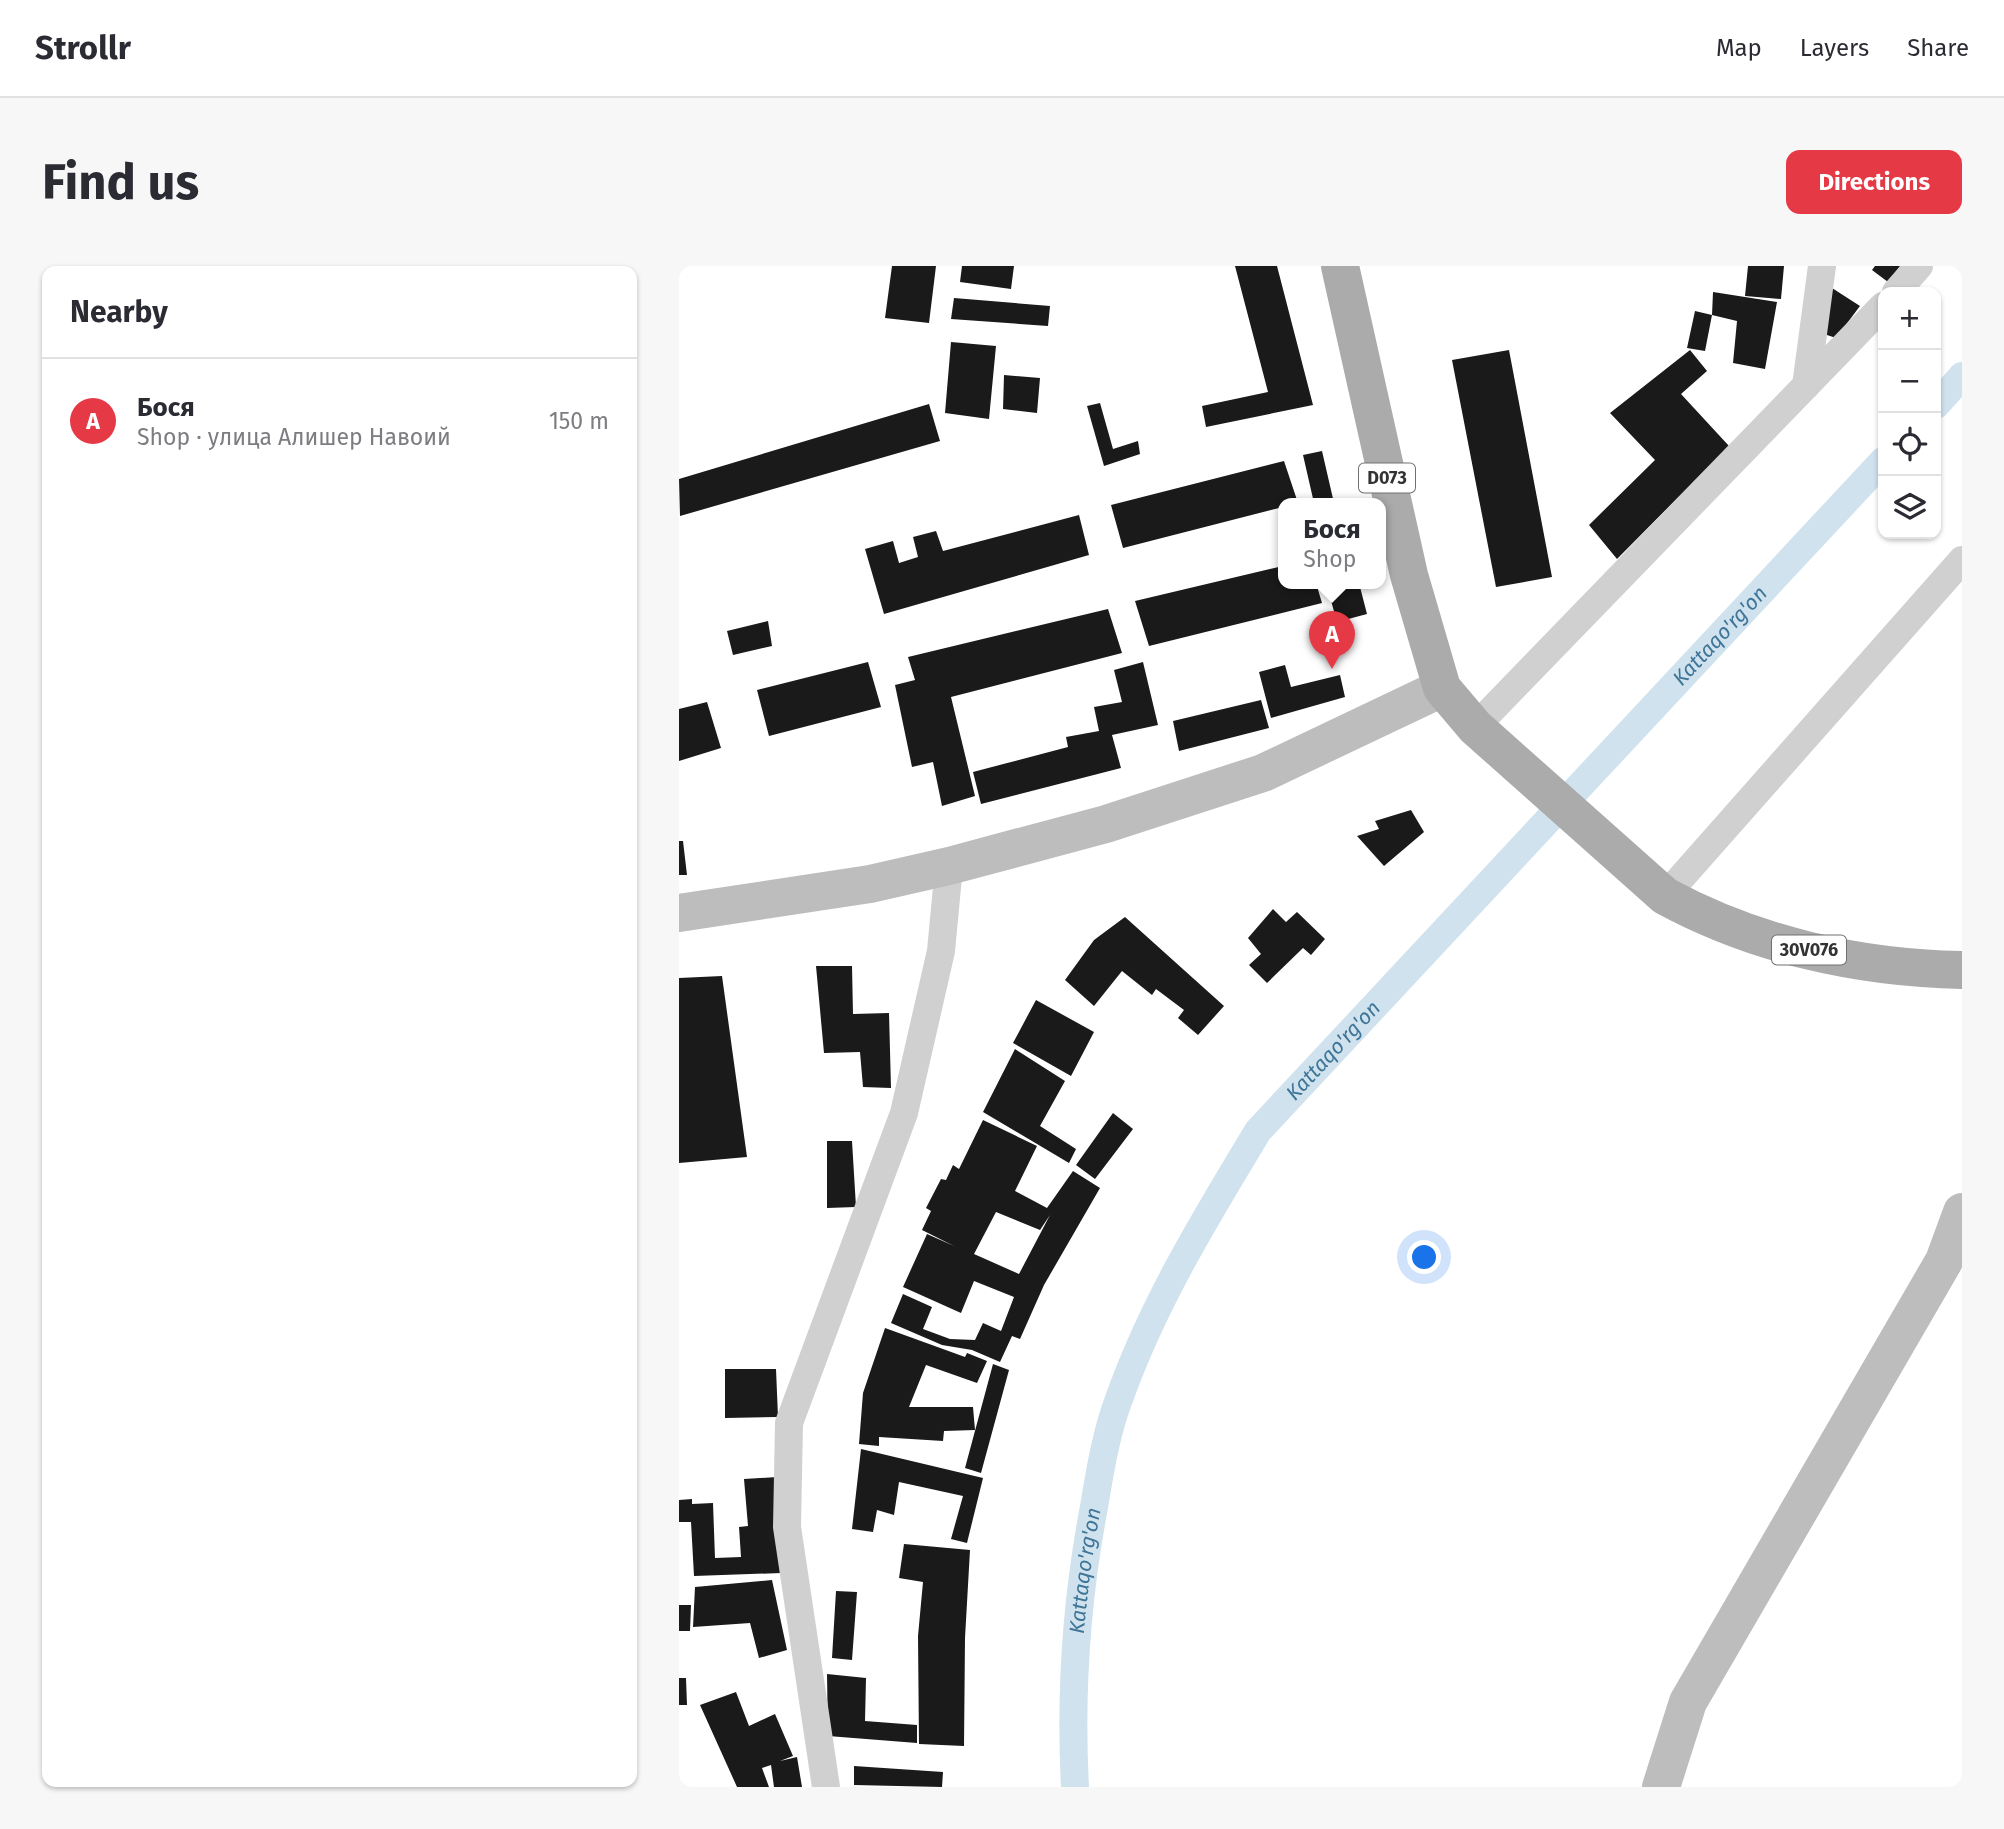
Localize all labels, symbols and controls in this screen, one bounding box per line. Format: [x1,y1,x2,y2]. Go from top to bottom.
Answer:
text: Strollr [35,28,131,68]
text: Map [1716,34,1762,62]
text: Layers [1800,34,1869,62]
text: Share [1907,34,1969,62]
button: Directions [1786,150,1962,214]
text: Find us [42,153,199,212]
map controls [1878,287,1941,539]
button: + [1878,287,1941,350]
text: Nearby [70,294,168,330]
button: − [1878,350,1941,413]
text: Бося [137,392,195,423]
text: A [86,407,100,435]
text: 150 m [549,407,609,435]
button: locate [1878,413,1941,476]
text: Shop · улица Алишер Навоий [137,423,451,451]
road number: D073 [1359,463,1415,492]
button: layers [1878,476,1941,539]
popup [1278,498,1386,589]
text: Бося [1303,514,1361,545]
text: Shop [1303,545,1356,573]
water label: Kattaqo'rg'on [1667,581,1773,691]
pin: A [1309,611,1355,669]
road number: 30V076 [1772,936,1846,964]
water label: Kattaqo'rg'on [1280,995,1386,1106]
your location [1407,1240,1441,1274]
water label: Kattaqo'rg'on [1064,1505,1107,1635]

